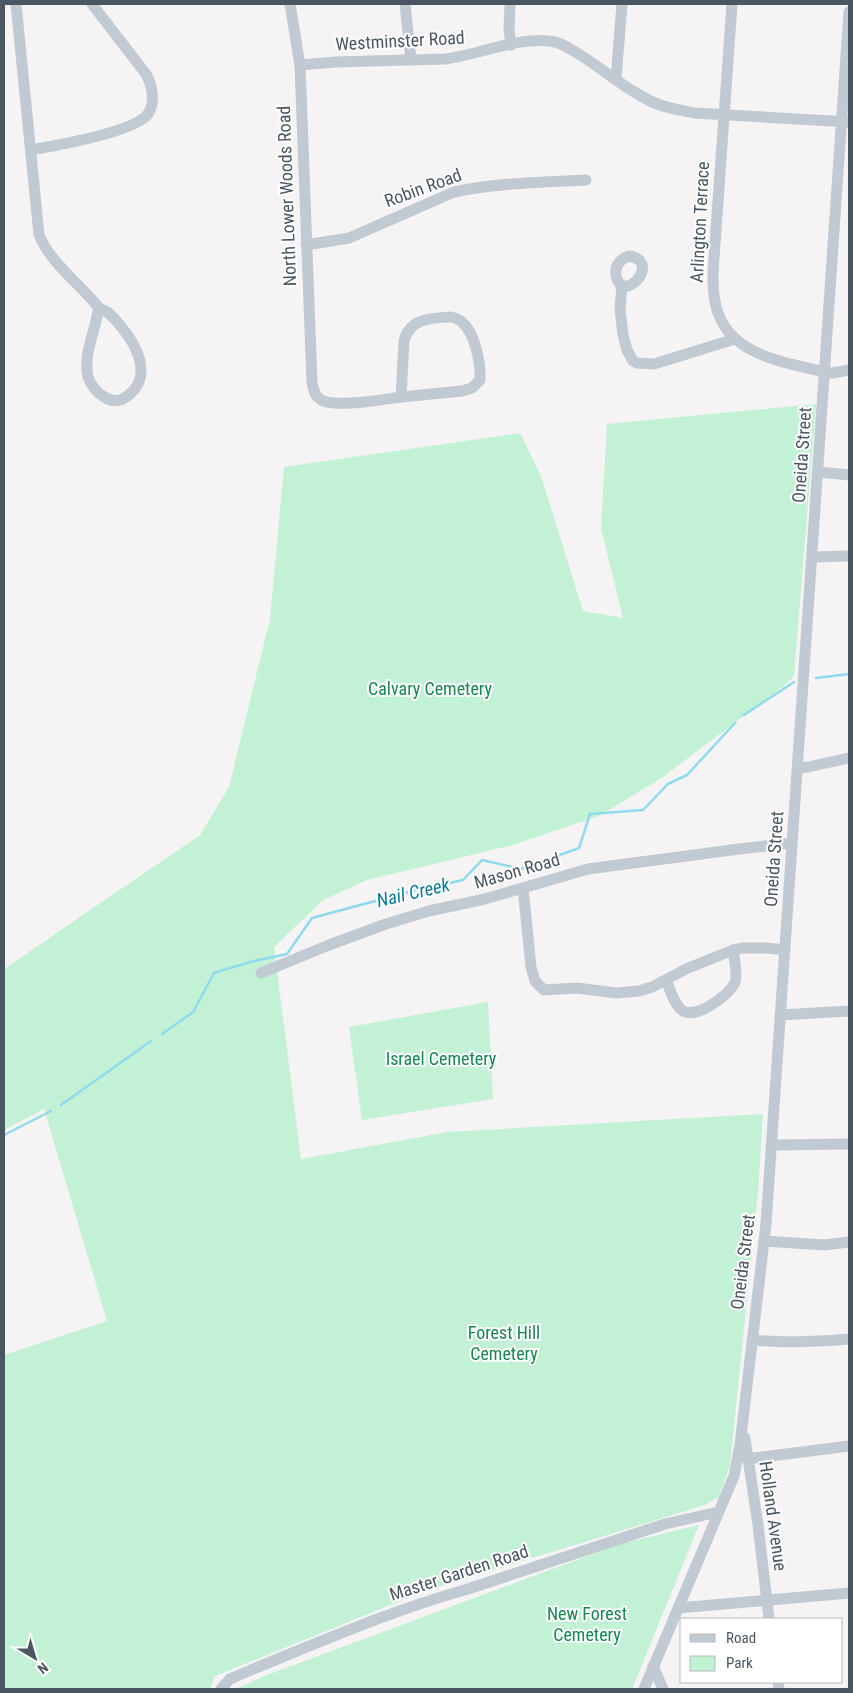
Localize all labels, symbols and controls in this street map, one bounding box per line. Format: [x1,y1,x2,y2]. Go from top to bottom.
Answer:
street label: Westminster Road [335,27,465,54]
street label: North Lower Woods Road [273,105,300,287]
street label: Arlington Terrace [686,161,713,283]
street label: Robin Road [381,164,464,211]
street label: Oneida Street [788,406,815,504]
park label: Calvary Cemetery [368,678,492,699]
street label: Oneida Street [760,810,787,908]
street label: Mason Road [471,848,562,893]
water label: Nail Creek [374,873,453,912]
park label: Israel Cemetery [386,1048,497,1069]
street label: Oneida Street [726,1213,759,1311]
park label: Forest Hill Cemetery [468,1322,540,1364]
street label: Holland Avenue [755,1460,792,1572]
street label: Master Garden Road [387,1540,531,1605]
park label: New Forest Cemetery [547,1603,627,1645]
legend [680,1618,843,1683]
text: Road [726,1629,756,1647]
north arrow [10,1633,60,1683]
text: Park [726,1654,753,1672]
text: N [35,1659,51,1677]

